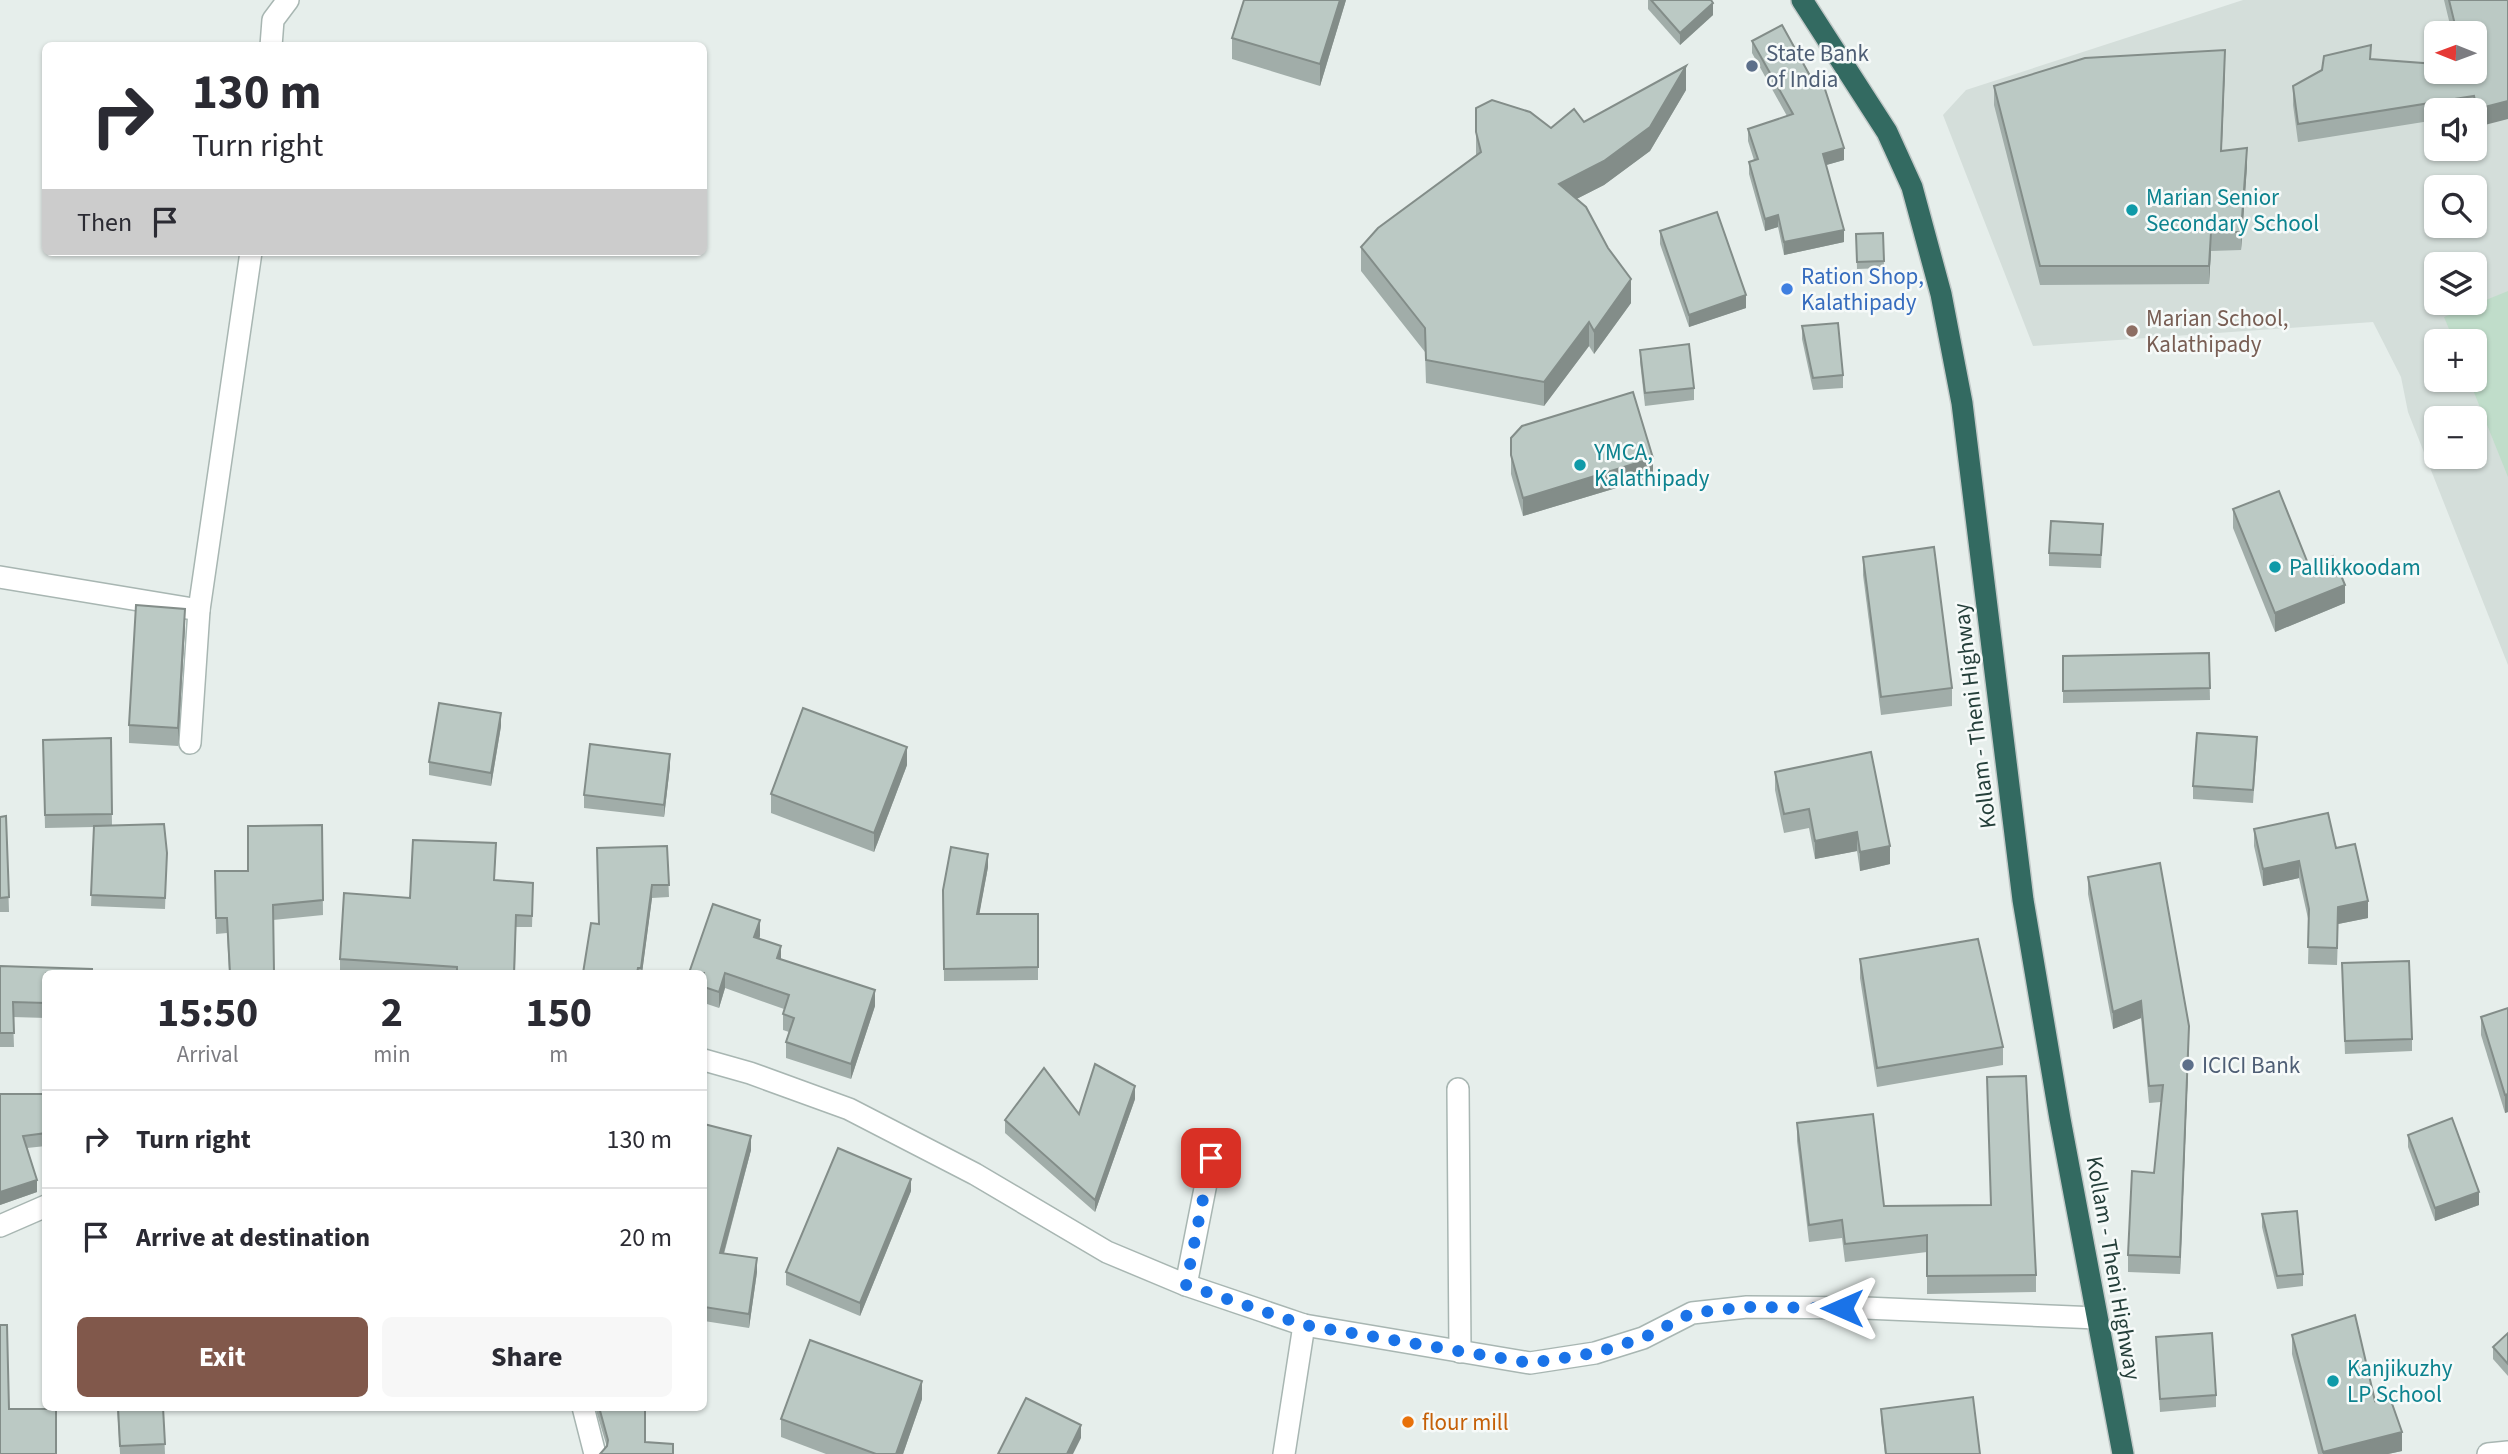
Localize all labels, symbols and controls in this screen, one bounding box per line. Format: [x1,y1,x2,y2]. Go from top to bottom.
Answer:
north arrow [2424,21,2487,84]
map controls [2424,21,2487,469]
place label: State Bank of India [1766,37,1869,96]
text: 130 m [192,58,321,128]
marker: State Bank of India [1744,58,1760,74]
icon: right [77,70,168,161]
button: sound [2424,98,2487,161]
text: Turn right [192,123,323,169]
button: search [2424,175,2487,238]
place label: Marian Senior Secondary School [2146,181,2319,240]
marker: Marian Senior Secondary School [2124,202,2140,218]
icon: arrive [146,203,184,241]
text: Then [77,204,132,241]
button: layers [2424,252,2487,315]
place label: Ration Shop, Kalathipady [1801,260,1924,319]
marker: Ration Shop, Kalathipady [1779,281,1795,297]
place label: Marian School, Kalathipady [2146,302,2289,361]
marker: Marian School, Kalathipady [2124,323,2140,339]
button: + [2424,329,2487,392]
button: − [2424,406,2487,469]
place label: YMCA, Kalathipady [1593,436,1710,495]
marker: YMCA, Kalathipady [1572,457,1588,473]
place label: Pallikkoodam [2289,551,2421,584]
marker: Pallikkoodam [2267,559,2283,575]
street label: Kollam - Theni Highway [1944,601,2005,831]
text: 15:50 [157,983,258,1043]
text: 2 [381,983,403,1043]
text: 150 [525,983,592,1043]
text: Arrival [177,1038,239,1071]
text: min [373,1038,411,1071]
text: m [549,1038,568,1071]
place label: ICICI Bank [2202,1049,2301,1082]
marker: ICICI Bank [2180,1057,2196,1073]
icon: right [77,1120,115,1158]
text: Turn right [136,1121,251,1158]
text: 130 m [606,1121,672,1158]
pin [1181,1128,1241,1188]
icon: arrive [1192,1139,1230,1177]
street label: Kollam - Theni Highway [2078,1154,2149,1383]
icon: arrive [77,1218,115,1256]
text: Arrive at destination [136,1219,370,1256]
text: 20 m [619,1219,672,1256]
position arrow [1805,1271,1879,1345]
button: Exit [77,1317,368,1397]
button: Share [382,1317,672,1397]
place label: Kanjikuzhy LP School [2347,1352,2453,1411]
marker: Kanjikuzhy LP School [2325,1373,2341,1389]
place label: flour mill [1422,1406,1509,1439]
marker: flour mill [1400,1414,1416,1430]

